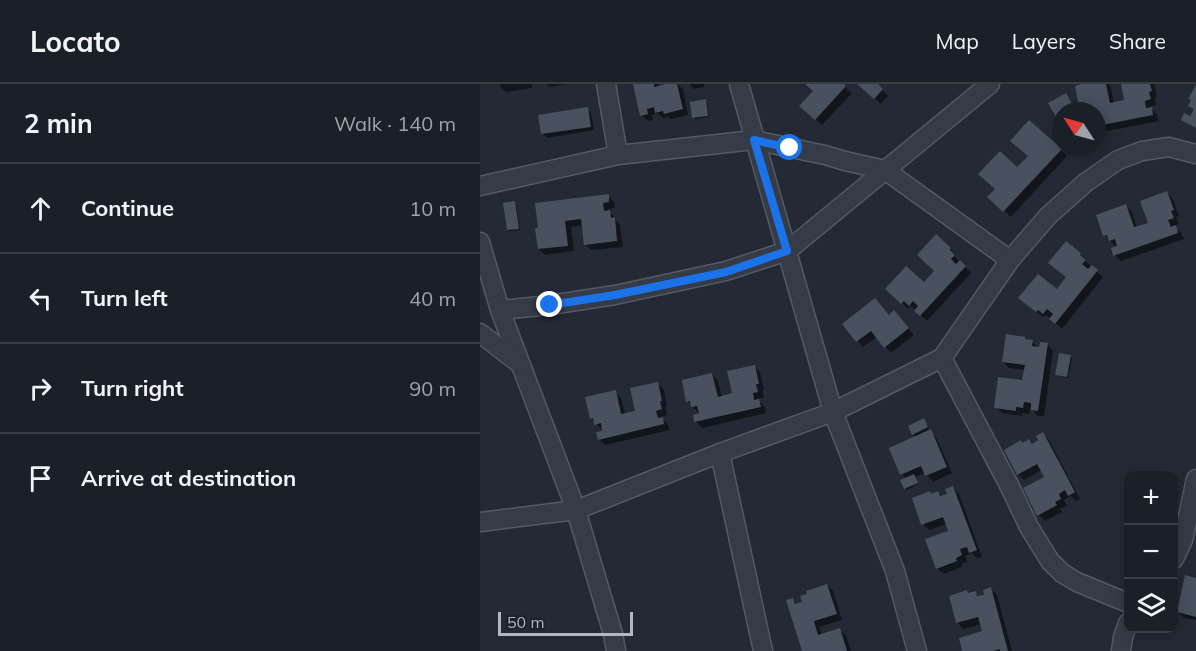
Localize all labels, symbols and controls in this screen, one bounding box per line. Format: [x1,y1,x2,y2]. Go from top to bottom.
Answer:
text: Locato [30,24,121,59]
text: Map [936,28,979,54]
text: Layers [1012,28,1076,54]
text: Share [1109,28,1166,54]
north arrow [1052,102,1106,156]
text: 2 min [24,107,93,140]
text: Walk · 140 m [334,111,456,136]
route start [776,134,802,160]
icon: ahead [24,192,57,225]
text: Continue [81,194,174,222]
text: 10 m [409,196,456,221]
icon: left [24,282,57,315]
text: Turn left [81,284,168,312]
text: 40 m [409,286,456,311]
route end [536,291,562,317]
icon: right [24,372,57,405]
text: Turn right [81,374,184,402]
text: 90 m [409,376,456,401]
icon: arrive [24,462,57,495]
text: Arrive at destination [81,464,296,492]
map controls [1124,471,1178,633]
button: + [1124,471,1178,525]
button: − [1124,525,1178,579]
button: layers [1124,579,1178,633]
scale bar [498,609,633,636]
text: 50 m [507,612,544,632]

